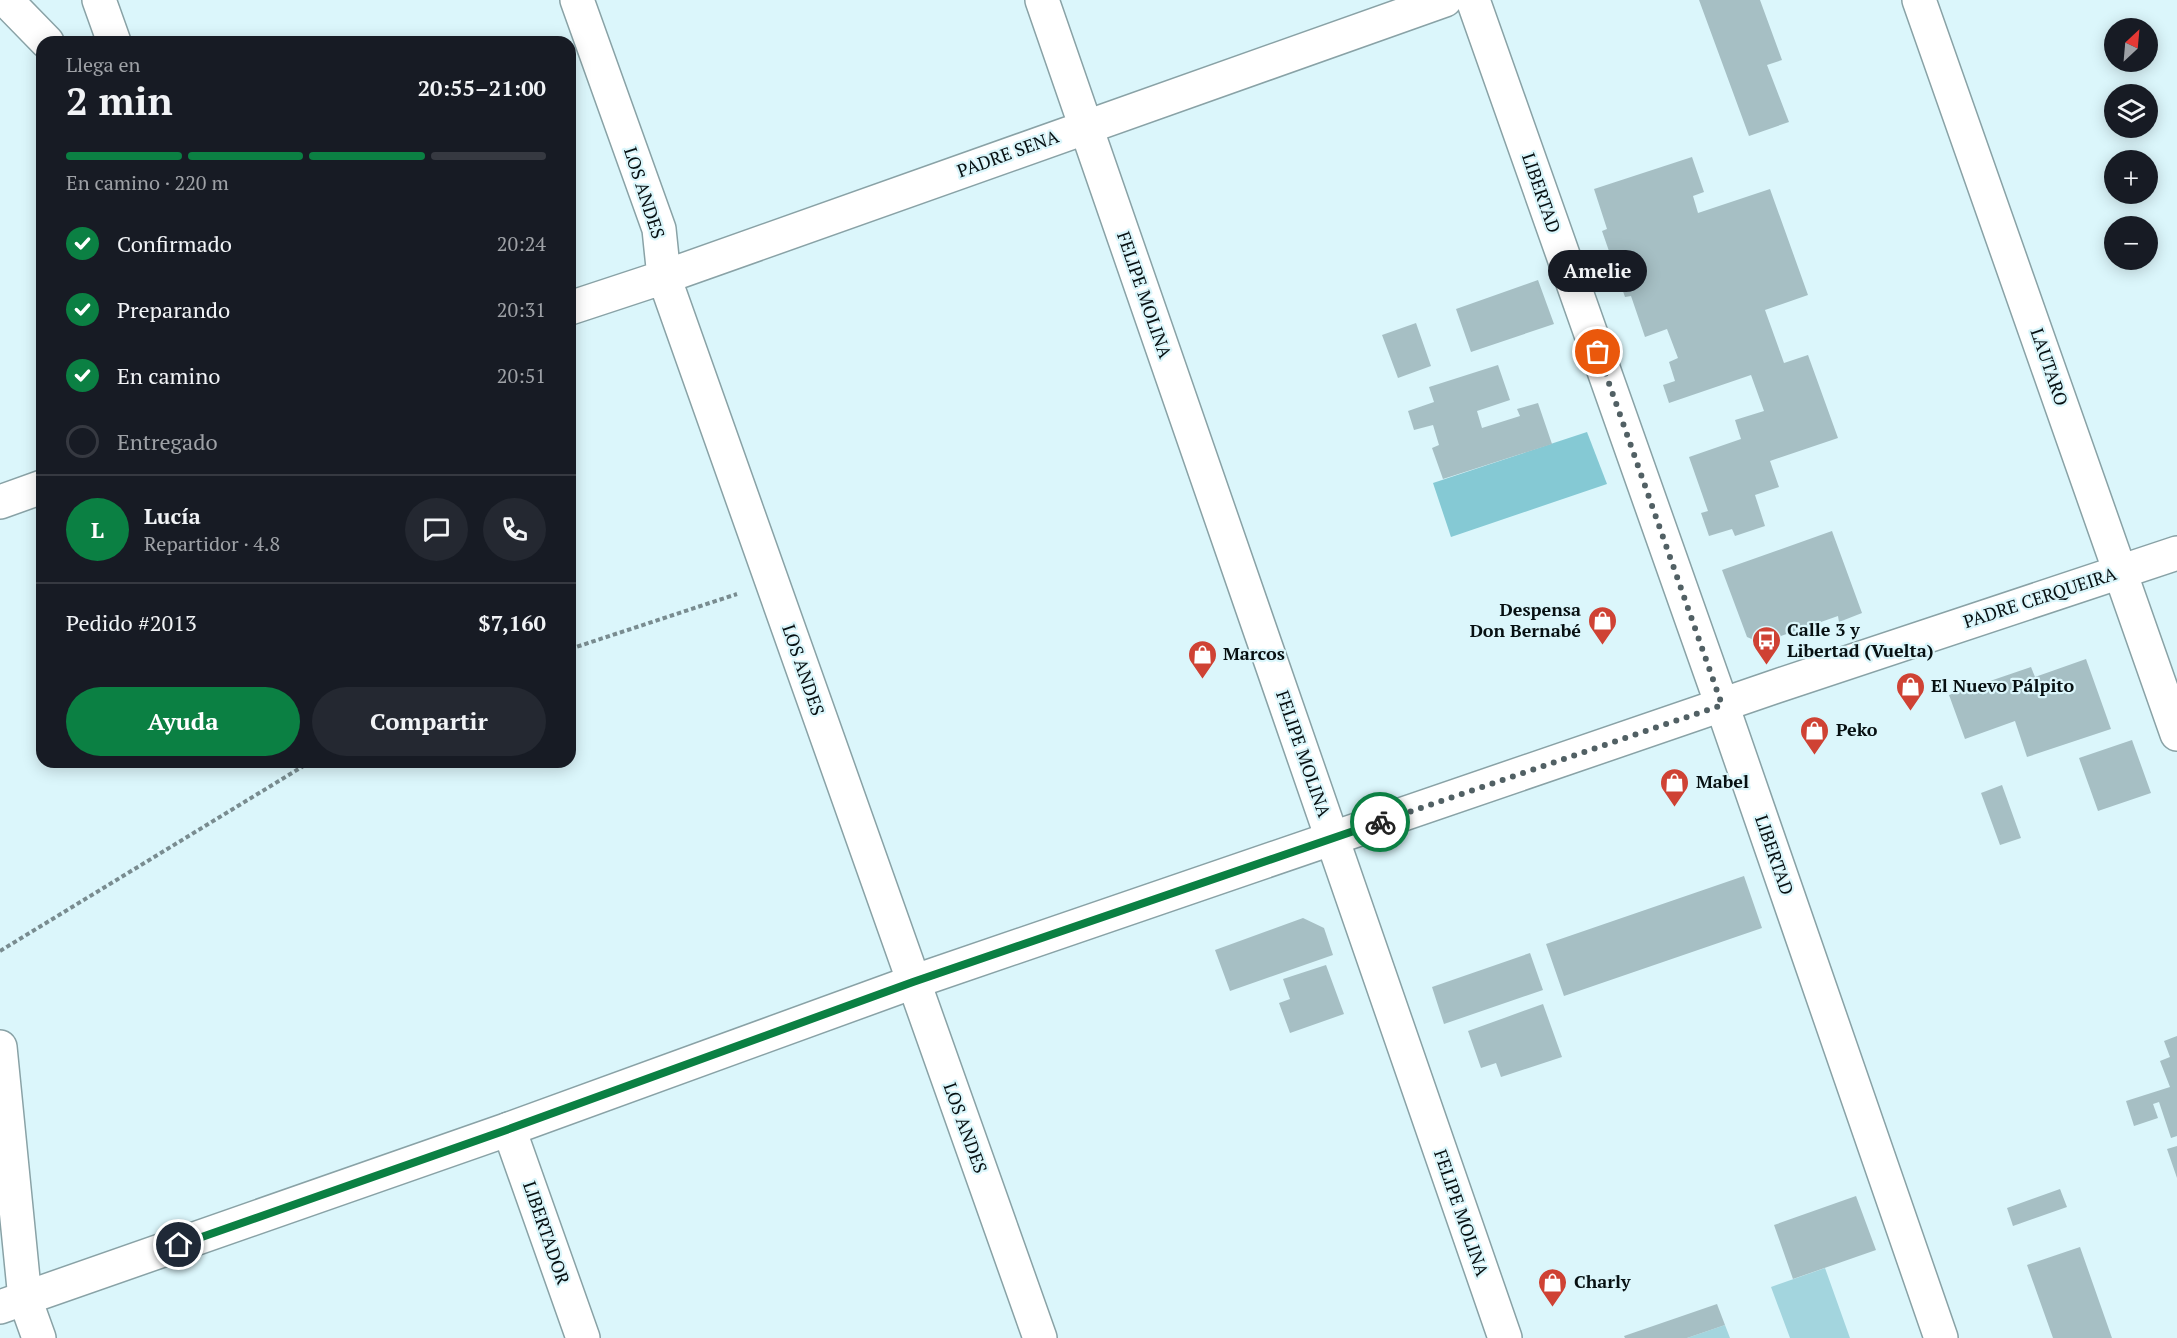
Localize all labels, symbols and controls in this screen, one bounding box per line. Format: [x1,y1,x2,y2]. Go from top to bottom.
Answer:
north arrow [2104,18,2158,72]
map controls [2104,18,2158,270]
text: Llega en [66,51,140,78]
text: 20:55–21:00 [418,73,546,102]
text: 2 min [66,74,173,126]
button: layers [2104,84,2158,138]
street label: PADRE SENA [954,123,1062,183]
street label: LOS ANDES [619,144,671,241]
street label: LIBERTAD [1517,149,1567,236]
button: + [2104,150,2158,204]
text: En camino · 220 m [66,169,229,196]
button: − [2104,216,2158,270]
icon: check [66,227,99,260]
street label: FELIPE MOLINA [1112,228,1178,362]
text: Confirmado [117,229,232,258]
text: 20:24 [497,230,546,257]
callout: Amelie [1548,250,1648,292]
text: Amelie [1564,257,1631,284]
icon: check [66,293,99,326]
text: Preparando [117,295,230,324]
text: 20:31 [497,296,546,323]
street label: LAUTARO [2025,325,2074,409]
pin [1572,326,1623,377]
icon: bag [1581,335,1614,368]
icon: check [66,359,99,392]
text: En camino [117,361,220,390]
text: 20:51 [497,362,546,389]
text: Entregado [117,427,218,456]
button: chat [405,498,468,561]
button: phone [483,498,546,561]
text: Lucía [144,501,201,530]
text: L [91,515,104,544]
text: Repartidor · 4.8 [144,530,280,557]
street label: PADRE CERQUEIRA [1960,561,2120,633]
place label: Despensa Don Bernabé [1470,597,1581,642]
shop icon: Despensa Don Bernabé [1586,604,1618,646]
text: Pedido #2013 [66,608,197,637]
text: $7,160 [478,608,546,637]
place label: Calle 3 y Libertad (Vuelta) [1787,617,1934,662]
street label: LOS ANDES [777,621,831,718]
bus stop icon: Calle 3 y Libertad (Vuelta) [1750,624,1782,666]
shop icon: Marcos [1186,638,1218,680]
place label: Marcos [1223,641,1285,665]
shop icon: El Nuevo Pálpito [1894,670,1926,712]
place label: El Nuevo Pálpito [1931,673,2075,697]
button: Ayuda [66,687,300,756]
button: Compartir [312,687,546,756]
street label: FELIPE MOLINA [1271,687,1337,821]
shop icon: Peko [1799,714,1831,756]
place label: Peko [1836,717,1878,741]
shop icon: Mabel [1659,766,1691,808]
place label: Mabel [1696,769,1749,793]
courier [1350,792,1410,852]
icon: bike [1364,806,1397,839]
street label: LIBERTAD [1750,811,1800,898]
street label: LOS ANDES [938,1079,993,1176]
street label: FELIPE MOLINA [1429,1146,1495,1280]
street label: LIBERTADOR [518,1178,576,1288]
pin [153,1219,204,1270]
icon: home [162,1228,195,1261]
shop icon: Charly [1537,1266,1569,1308]
place label: Charly [1574,1269,1631,1293]

